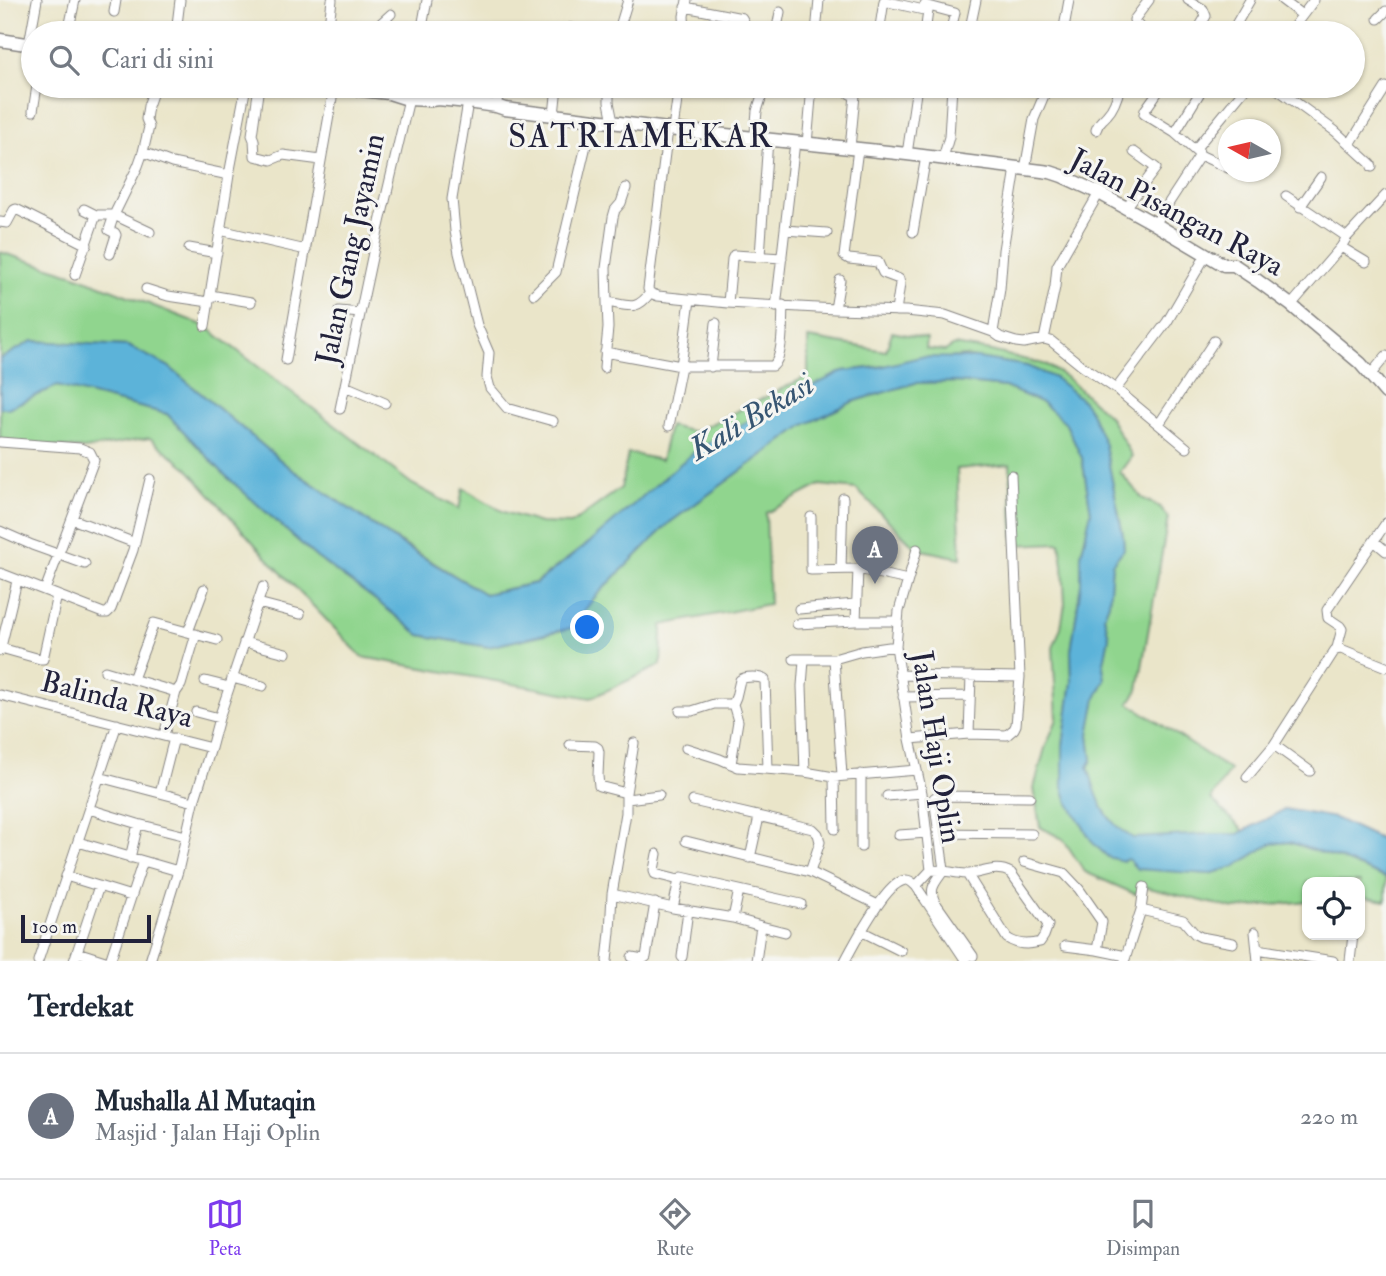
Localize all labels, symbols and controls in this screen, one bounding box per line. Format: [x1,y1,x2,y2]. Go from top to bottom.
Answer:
search box [21,21,1365,98]
icon: search [45,41,83,79]
text: Cari di sini [101,44,214,76]
district label: SATRIAMEKAR [508,116,774,157]
north arrow [1218,119,1281,182]
street label: Jalan Gang Jayamin [308,130,393,369]
street label: Jalan Pisangan Raya [1063,140,1291,285]
water label: Kali Bekasi [680,364,821,471]
pin: A [852,526,898,584]
your location [570,610,604,644]
street label: Jalan Haji Oplin [903,647,970,846]
street label: Balinda Raya [37,663,197,736]
map controls [1302,877,1365,940]
button: locate [1302,877,1365,940]
scale bar [21,912,150,944]
text: 100 m [32,915,77,939]
text: Terdekat [28,988,133,1025]
text: Mushalla Al Mutaqin [95,1086,316,1118]
text: A [44,1102,58,1131]
text: 220 m [1300,1102,1358,1131]
text: Masjid · Jalan Haji Oplin [95,1118,320,1147]
tab: Peta [206,1195,244,1261]
tab: Rute [656,1195,694,1261]
tab: Disimpan [1106,1195,1180,1261]

